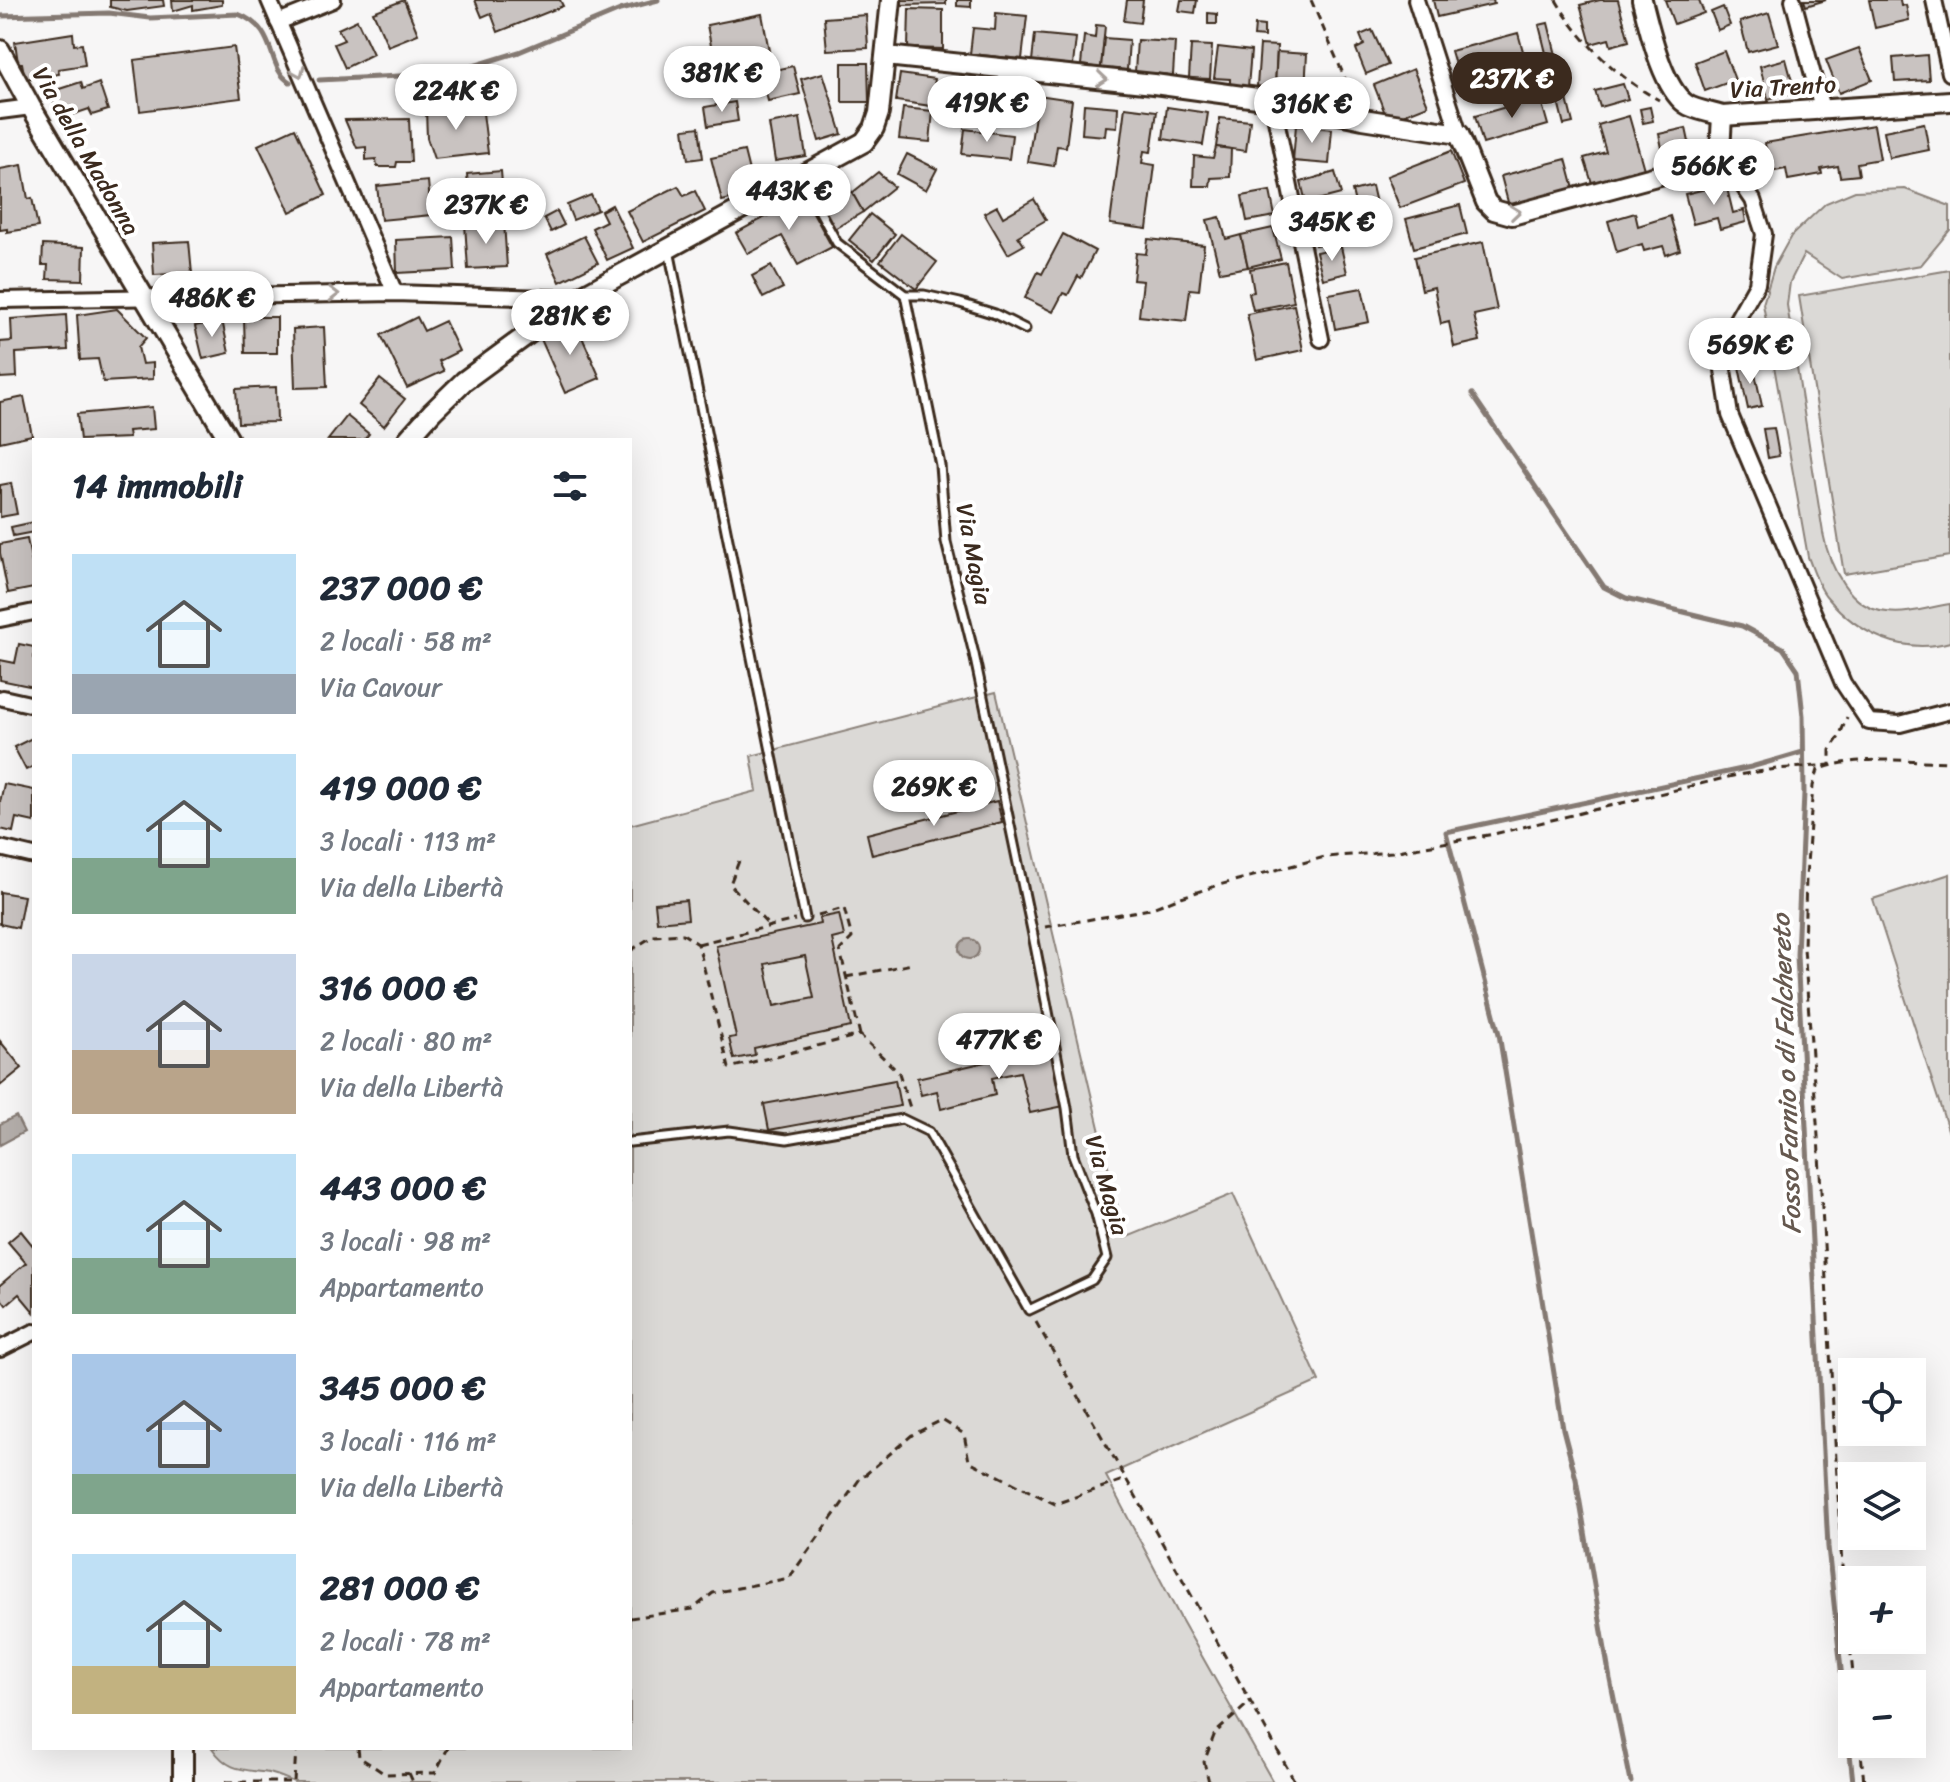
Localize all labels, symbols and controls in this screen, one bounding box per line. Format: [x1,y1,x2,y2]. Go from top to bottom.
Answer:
pin: 381K € [657,46,787,114]
text: 381K € [682,49,762,95]
pin: 237K € [1447,52,1577,120]
text: 237K € [1470,55,1554,101]
street label: Via della Madonna [20,58,152,244]
street label: Via Trento [1729,63,1837,111]
one-way arrow [290,64,306,78]
pin: 224K € [391,64,521,132]
text: 224K € [413,67,499,113]
one-way arrow [1096,70,1109,87]
pin: 419K € [922,76,1052,144]
pin: 316K € [1247,77,1377,145]
text: 419K € [945,79,1029,125]
text: 316K € [1272,80,1352,126]
pin: 566K € [1649,139,1779,207]
text: 566K € [1671,142,1757,188]
pin: 443K € [724,164,854,232]
text: 443K € [746,167,832,213]
pin: 237K € [421,178,551,246]
text: 237K € [444,181,528,227]
pin: 345K € [1267,195,1397,263]
text: 345K € [1289,198,1375,244]
one-way arrow [1508,203,1521,220]
pin: 486K € [147,271,277,339]
text: 486K € [169,274,255,320]
one-way arrow [328,285,341,302]
pin: 281K € [505,289,635,357]
text: 281K € [529,292,611,338]
pin: 569K € [1685,318,1815,386]
text: 569K € [1707,321,1793,367]
text: 14 immobili [72,456,242,516]
icon: filters [548,464,592,508]
street label: Via Magia [944,500,1005,609]
text: 237 000 € [320,558,482,618]
icon: home [136,586,232,682]
text: 2 locali · 58 m² [320,618,492,664]
text: Via Cavour [320,664,442,710]
text: 419 000 € [320,758,481,818]
pin: 269K € [869,760,999,828]
text: 269K € [891,763,977,809]
icon: home [136,786,232,882]
text: 3 locali · 113 m² [320,818,496,864]
text: Via della Libertà [320,864,503,910]
water label: Fosso Farnio o di Falchereto [1757,912,1815,1235]
text: 316 000 € [320,958,477,1018]
icon: home [136,986,232,1082]
pin: 477K € [934,1013,1064,1081]
text: 477K € [956,1016,1042,1062]
text: 2 locali · 80 m² [320,1018,493,1064]
text: Via della Libertà [320,1064,503,1110]
street label: Via Magia [1073,1130,1142,1241]
text: 443 000 € [320,1158,486,1218]
icon: home [136,1186,232,1282]
text: 3 locali · 98 m² [320,1218,491,1264]
text: Appartamento [320,1264,484,1310]
text: 345 000 € [320,1358,485,1418]
map controls [1838,1358,1926,1758]
button: locate [1838,1358,1926,1446]
icon: home [136,1386,232,1482]
text: 3 locali · 116 m² [320,1418,497,1464]
button: layers [1838,1462,1926,1550]
text: Via della Libertà [320,1464,503,1510]
text: 281 000 € [320,1558,479,1618]
button: + [1838,1566,1926,1654]
icon: home [136,1586,232,1682]
text: 2 locali · 78 m² [320,1618,491,1664]
text: Appartamento [320,1664,484,1710]
button: − [1838,1670,1926,1758]

